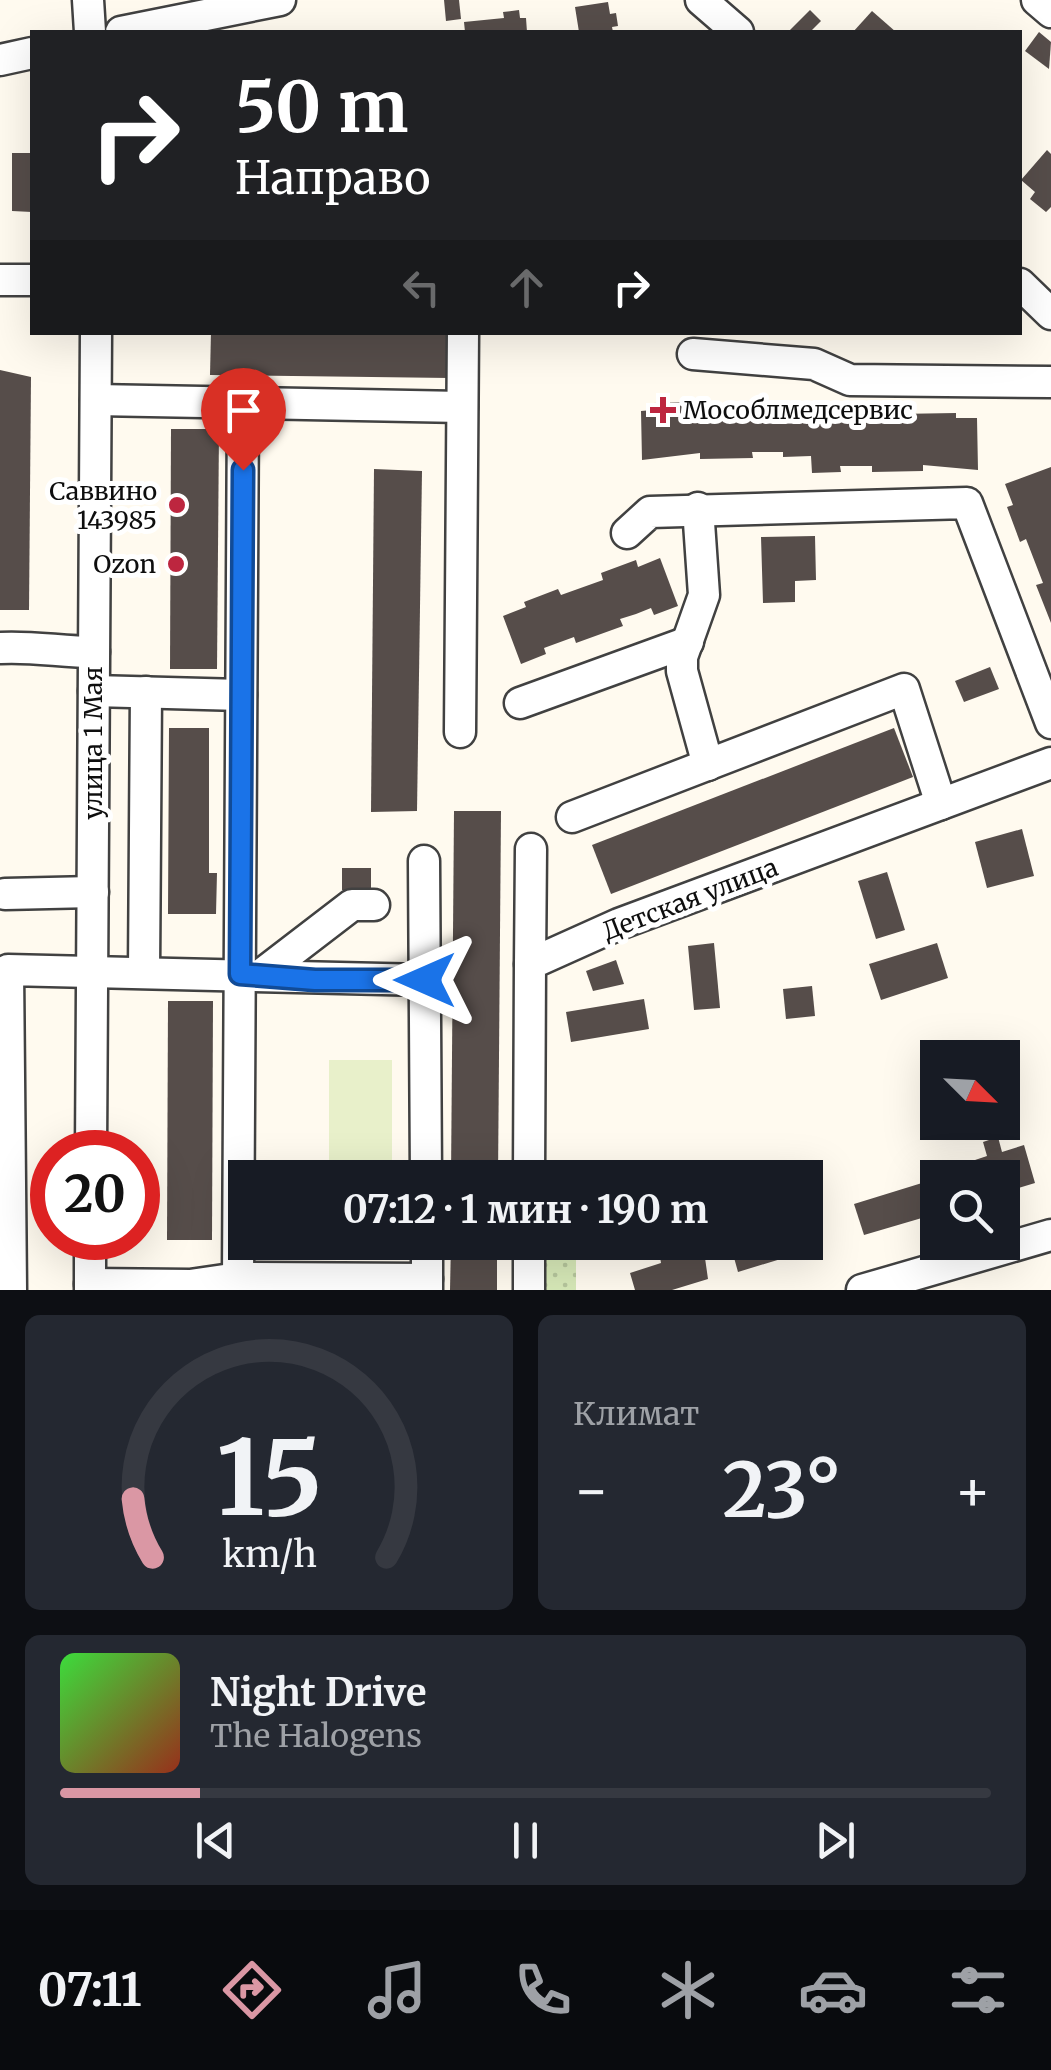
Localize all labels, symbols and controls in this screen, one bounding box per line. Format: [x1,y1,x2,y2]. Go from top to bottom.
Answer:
text: 50 m [235,63,408,151]
icon: right [70,70,200,200]
text: Направо [235,150,431,206]
icon: left [394,260,449,315]
icon: ahead [499,260,554,315]
icon: right [604,260,659,315]
pin [201,368,286,471]
icon: arrive [216,383,271,438]
place label: Мособлмедсервис [683,394,913,426]
marker: Мособлмедсервис [652,399,674,421]
place label: Саввино 143985 [49,475,157,536]
marker: Саввино 143985 [166,494,188,516]
place label: Ozon [93,548,156,580]
marker: Ozon [165,553,187,575]
street label: улица 1 Мая [77,666,109,820]
street label: Детская улица [598,851,782,947]
position arrow [373,928,477,1032]
north arrow [920,1040,1020,1140]
map controls [920,1040,1020,1260]
speed limit sign: 20 [30,1130,160,1260]
button: search [920,1160,1020,1260]
text: 07:12 · 1 мин · 190 m [343,1186,708,1233]
text: Климат [573,1394,699,1434]
text: 15 [216,1413,322,1543]
text: 23° [723,1443,841,1537]
text: − [573,1456,610,1525]
text: + [954,1456,991,1525]
text: km/h [222,1532,316,1577]
text: Night Drive [210,1669,427,1716]
text: The Halogens [210,1716,422,1756]
icon: previous [188,1813,243,1868]
icon: pause [498,1813,553,1868]
icon: next [808,1813,863,1868]
icon: directions [217,1955,287,2025]
icon: music [362,1955,432,2025]
icon: phone [508,1955,578,2025]
icon: climate [653,1955,723,2025]
icon: car [798,1955,868,2025]
icon: filters [943,1955,1013,2025]
text: 07:11 [38,1962,142,2018]

